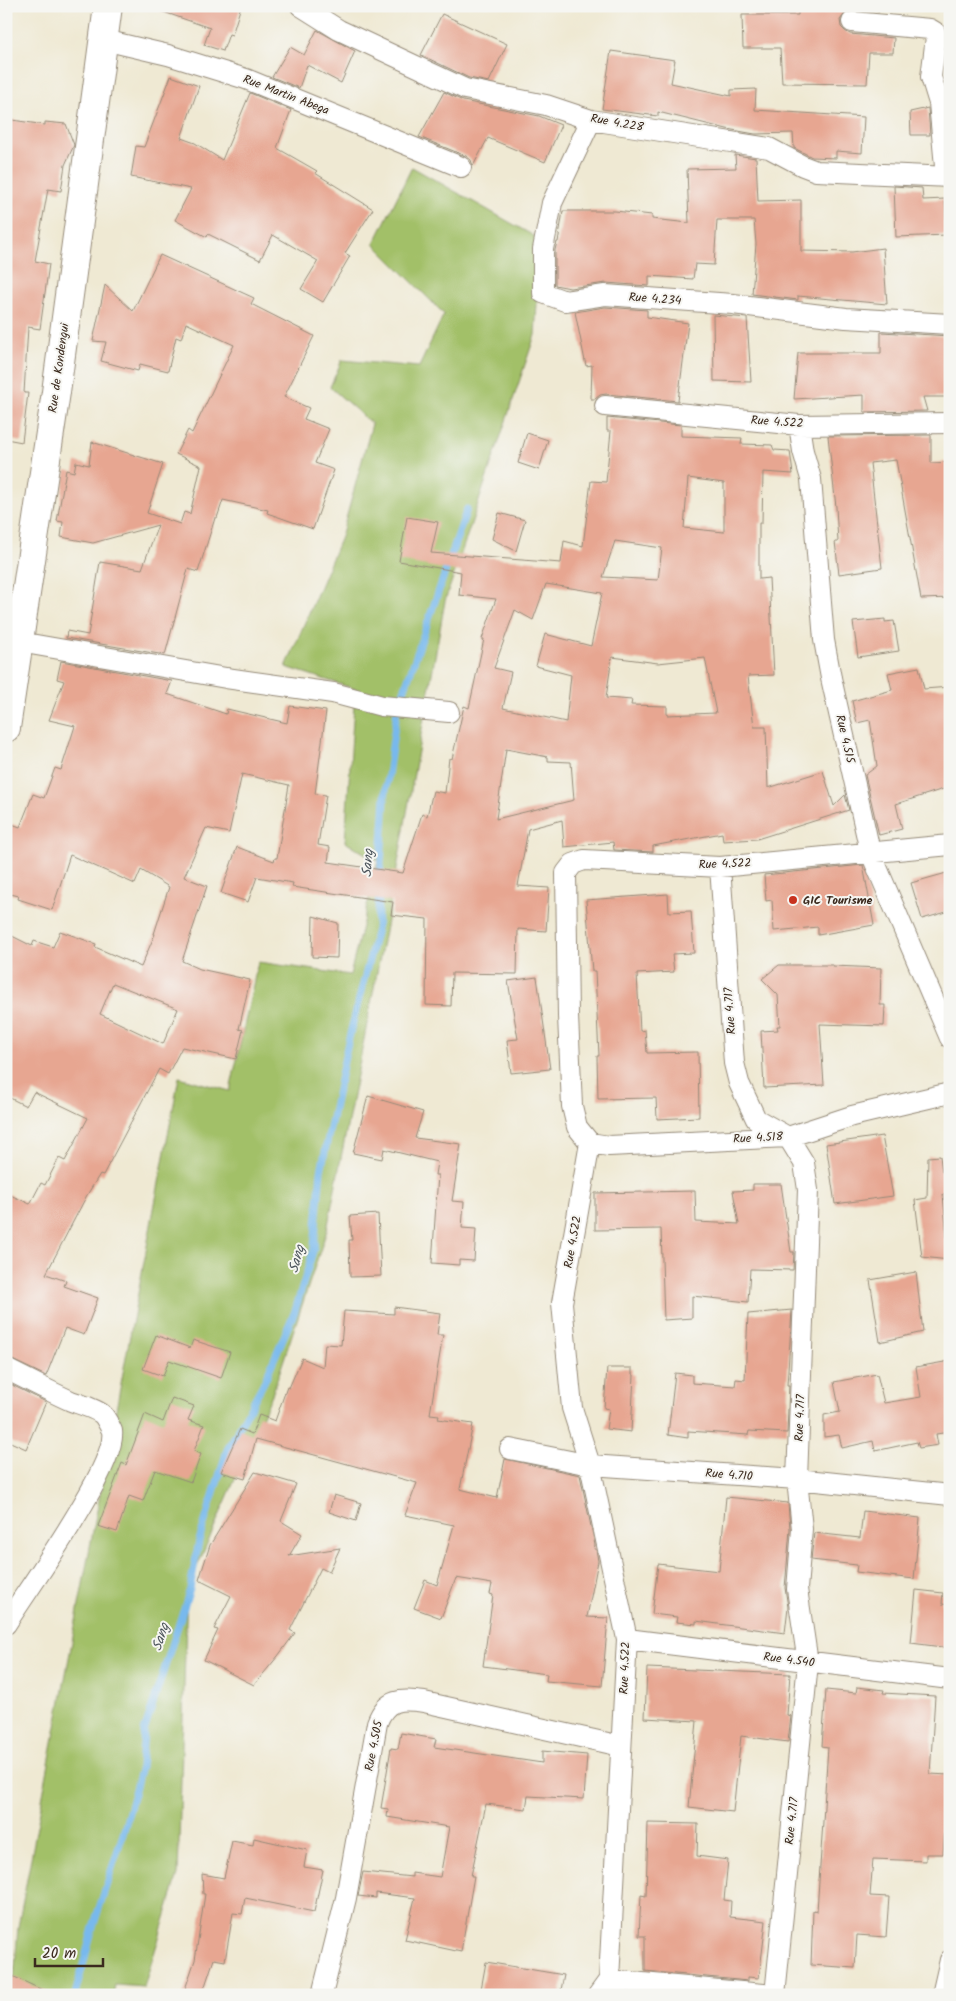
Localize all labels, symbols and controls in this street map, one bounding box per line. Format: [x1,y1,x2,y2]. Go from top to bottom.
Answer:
street label: Rue Martin Abega [240,70,332,120]
street label: Rue 4.228 [589,109,646,137]
street label: Rue 4.234 [628,288,682,310]
street label: Rue de Kondengui [43,321,75,414]
street label: Rue 4.522 [750,411,804,433]
street label: Rue 4.515 [830,713,860,767]
water label: Sang [356,847,380,878]
street label: Rue 4.522 [698,854,752,874]
place label: GIC Tourisme [803,891,873,910]
marker: GIC Tourisme [787,894,799,906]
street label: Rue 4.717 [719,986,741,1035]
street label: Rue 4.518 [733,1127,784,1149]
street label: Rue 4.522 [559,1214,587,1270]
water label: Sang [283,1241,312,1275]
street label: Rue 4.717 [790,1394,810,1442]
street label: Rue 4.710 [705,1464,753,1486]
water label: Sang [146,1619,176,1654]
street label: Rue 4.522 [615,1641,635,1695]
street label: Rue 4.540 [762,1647,816,1673]
street label: Rue 4.505 [360,1717,389,1773]
street label: Rue 4.717 [780,1796,804,1846]
scale bar [35,1936,102,1968]
text: 20 m [42,1942,76,1966]

